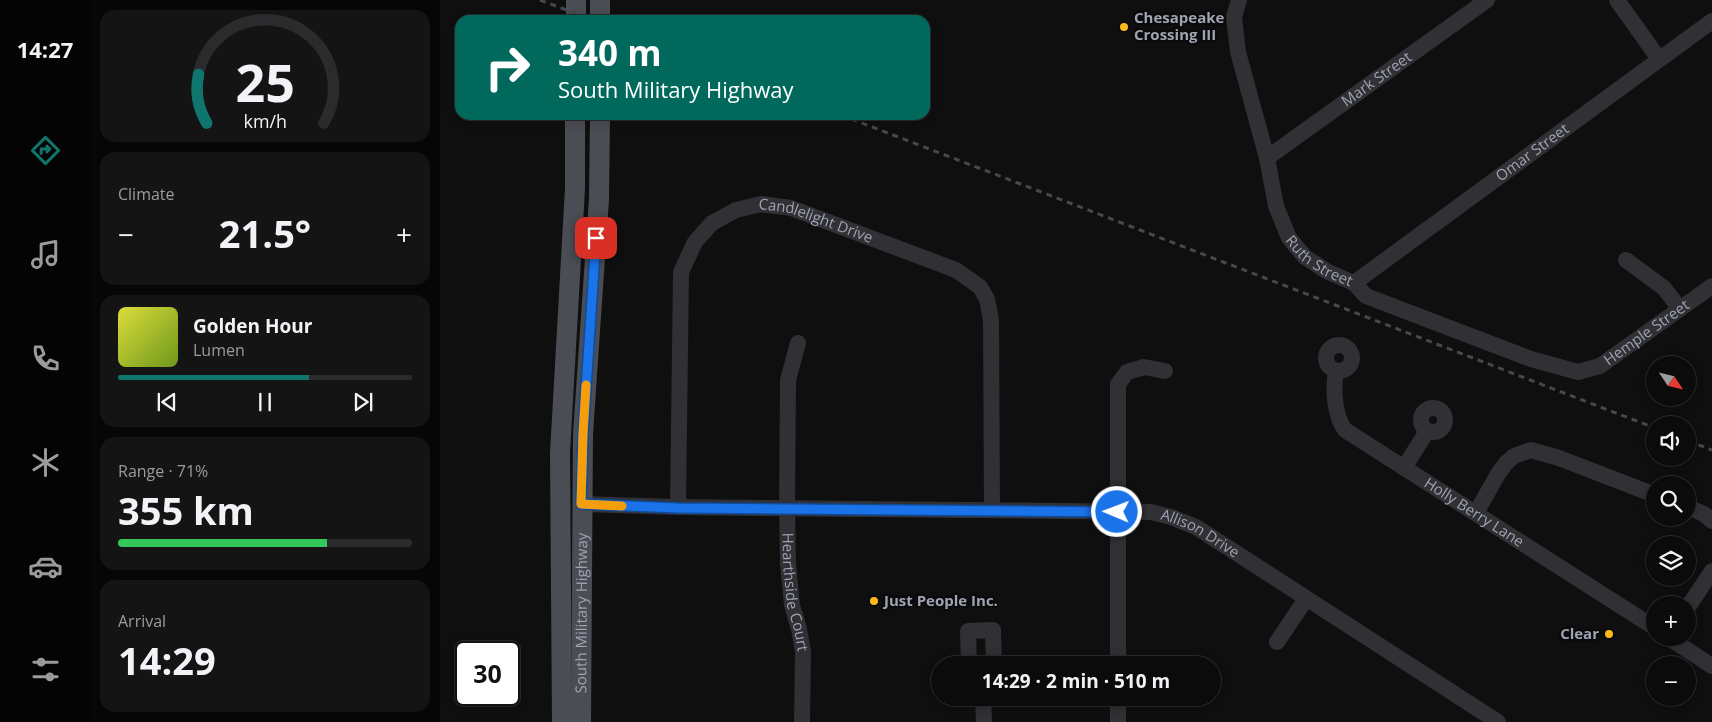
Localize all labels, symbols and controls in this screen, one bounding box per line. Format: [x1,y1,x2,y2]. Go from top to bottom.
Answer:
place label: Chesapeake Crossing III [1134,7,1225,44]
marker: Chesapeake Crossing III [1118,21,1130,33]
text: 340 m [558,29,662,76]
text: 14:27 [17,34,73,64]
icon: right [475,35,540,100]
text: 25 [235,46,295,117]
street label: Mark Street [1337,46,1415,110]
text: South Military Highway [558,74,794,104]
text: km/h [243,109,287,133]
street label: Omar Street [1491,118,1572,185]
icon: directions [28,133,63,168]
text: Climate [118,183,175,205]
street label: Candlelight Drive [758,193,876,247]
text: 21.5° [219,207,311,259]
text: − [118,215,134,253]
text: + [396,215,412,253]
pin [575,217,617,259]
icon: arrive [582,224,610,252]
street label: Ruth Street [1282,230,1356,290]
icon: music [28,237,63,272]
street label: Hemple Street [1599,294,1693,369]
text: Golden Hour [193,313,312,339]
text: Lumen [193,339,245,361]
icon: phone [28,341,63,376]
north arrow [1646,356,1696,406]
map controls [1646,356,1696,706]
icon: previous [153,388,181,416]
icon: pause [251,388,279,416]
icon: next [349,388,377,416]
button: sound [1646,416,1696,466]
icon: climate [28,445,63,480]
text: Range · 71% [118,460,208,482]
street label: Holly Berry Lane [1421,472,1528,551]
button: search [1646,476,1696,526]
text: 355 km [118,484,254,536]
position arrow [1090,485,1142,537]
street label: Allison Drive [1159,504,1244,562]
street label: South Military Highway [570,532,591,693]
street label: Hearthside Court [778,532,814,653]
button: layers [1646,536,1696,586]
icon: car [28,549,63,584]
place label: Just People Inc. [882,590,998,610]
marker: Just People Inc. [868,595,880,607]
button: + [1646,596,1696,646]
text: Arrival [118,610,166,632]
place label: Clear [1560,623,1599,643]
marker: Clear [1603,628,1615,640]
text: 14:29 [118,634,216,686]
speed limit sign: 30 [455,641,520,706]
icon: filters [28,652,63,687]
button: − [1646,656,1696,706]
text: 14:29 · 2 min · 510 m [982,668,1170,694]

